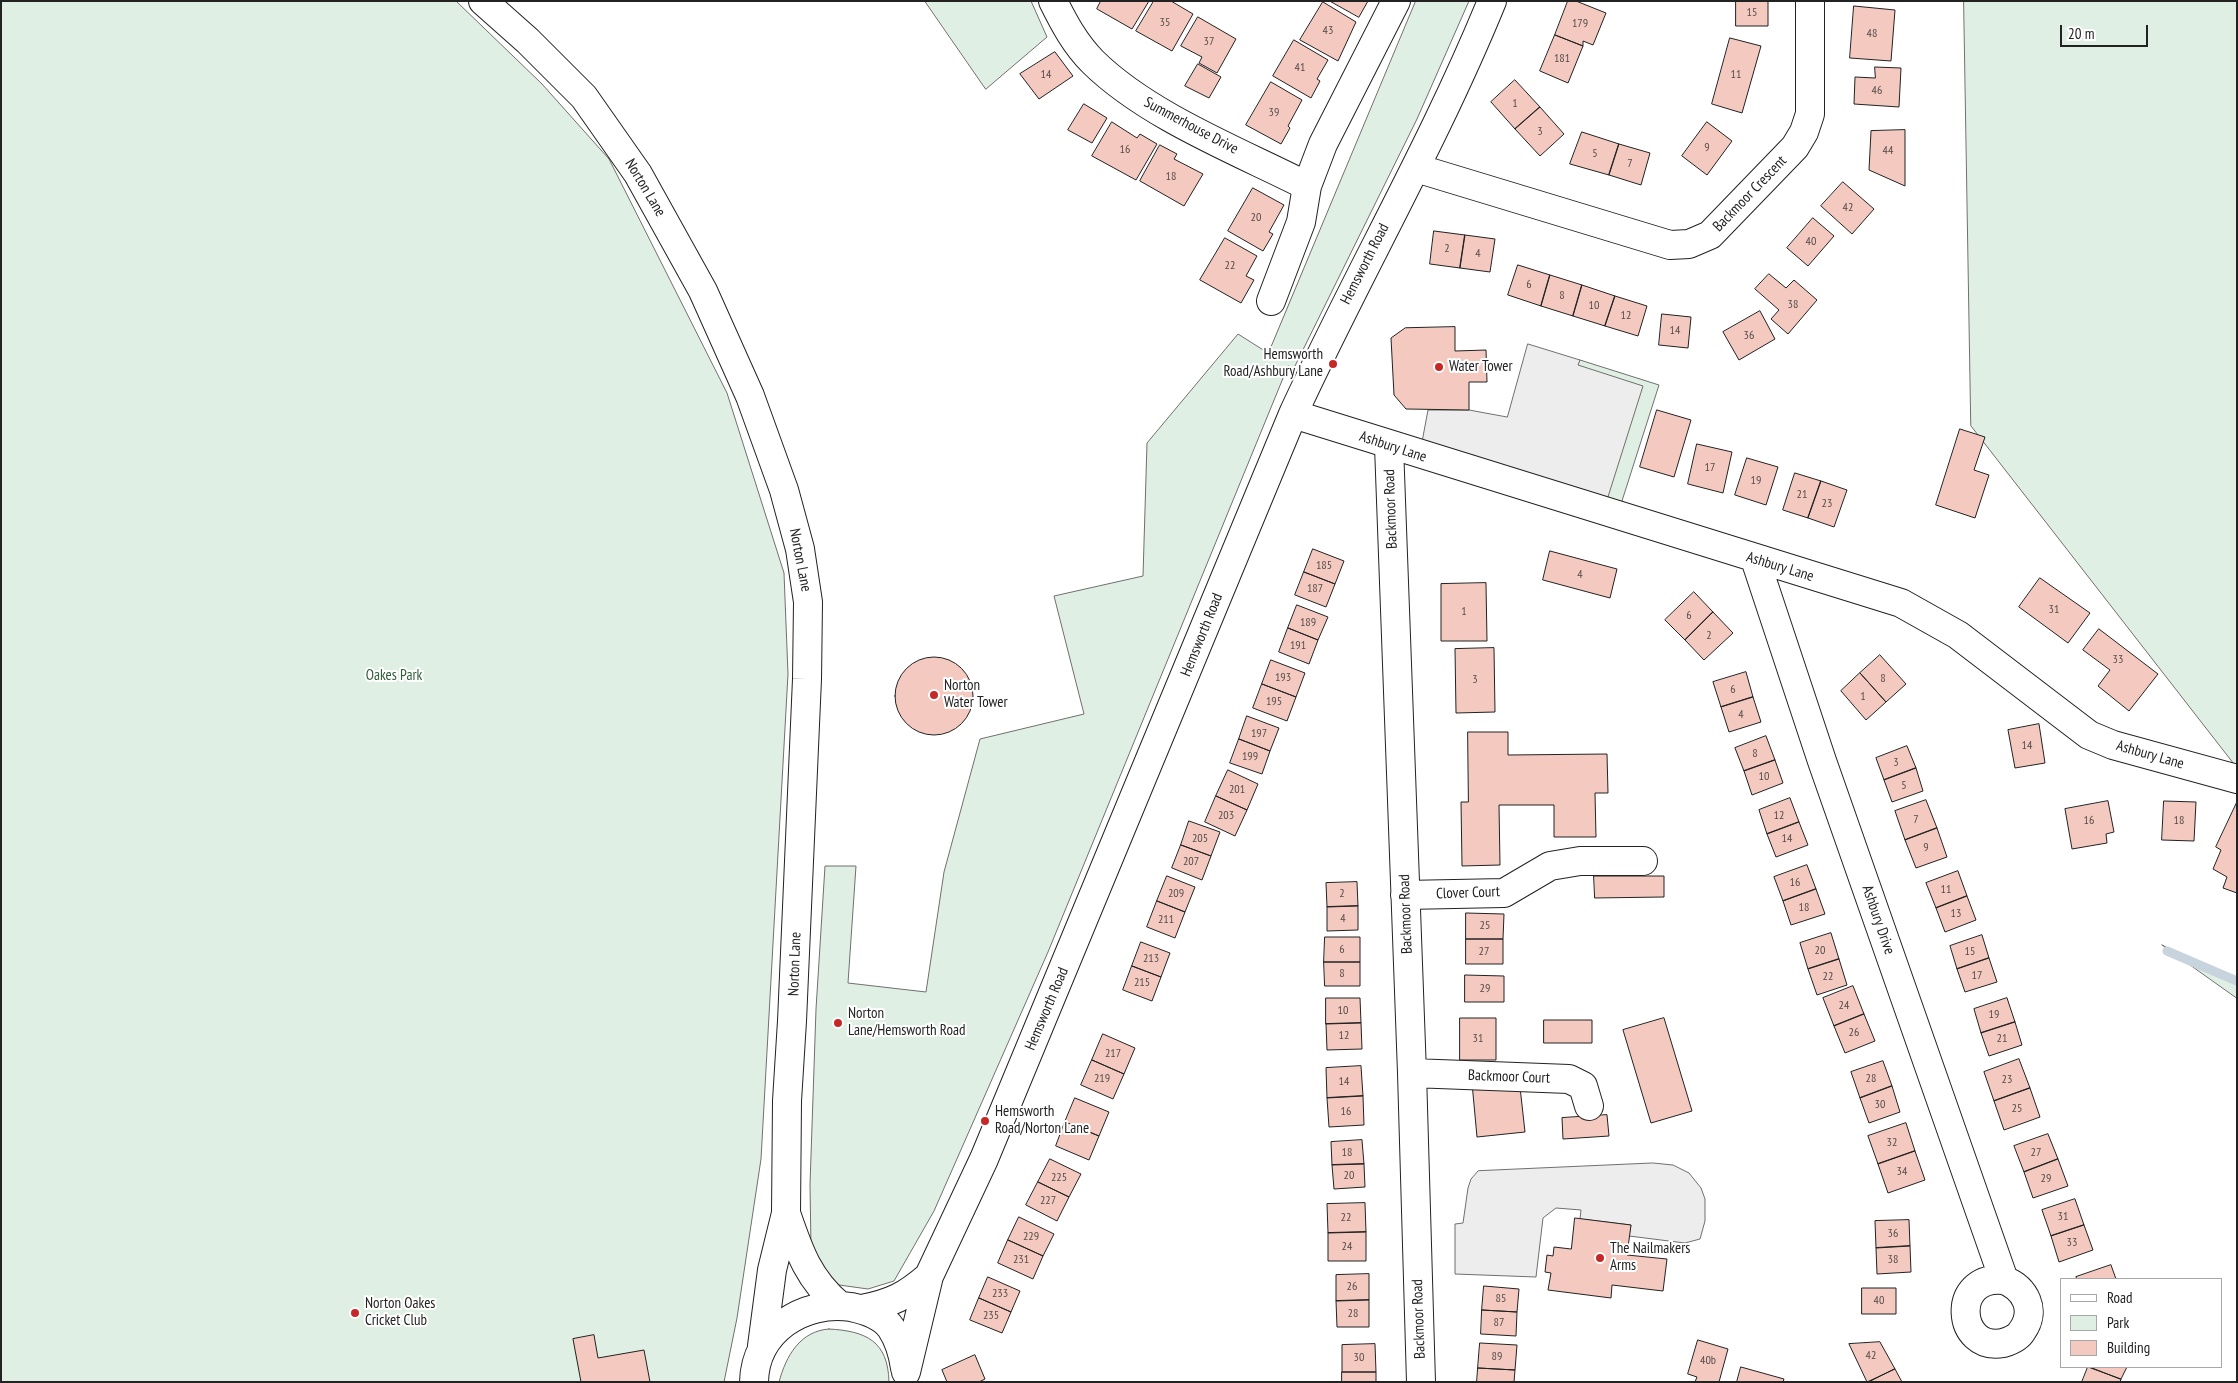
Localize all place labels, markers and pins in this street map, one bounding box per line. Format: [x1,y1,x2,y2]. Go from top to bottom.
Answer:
place label: Hemsworth Road/Ashbury Lane [1223,346,1323,381]
marker: Hemsworth Road/Ashbury Lane [1327,358,1339,370]
place label: Water Tower [1449,358,1513,376]
marker: Water Tower [1433,361,1445,373]
place label: Norton Water Tower [944,677,1008,712]
marker: Norton Water Tower [928,689,940,701]
place label: Norton Lane/Hemsworth Road [848,1005,965,1040]
marker: Norton Lane/Hemsworth Road [832,1017,844,1029]
place label: Hemsworth Road/Norton Lane [995,1103,1089,1138]
marker: Hemsworth Road/Norton Lane [979,1115,991,1127]
place label: The Nailmakers Arms [1610,1240,1690,1275]
marker: The Nailmakers Arms [1594,1252,1606,1264]
place label: Norton Oakes Cricket Club [365,1295,435,1330]
marker: Norton Oakes Cricket Club [349,1307,361,1319]

